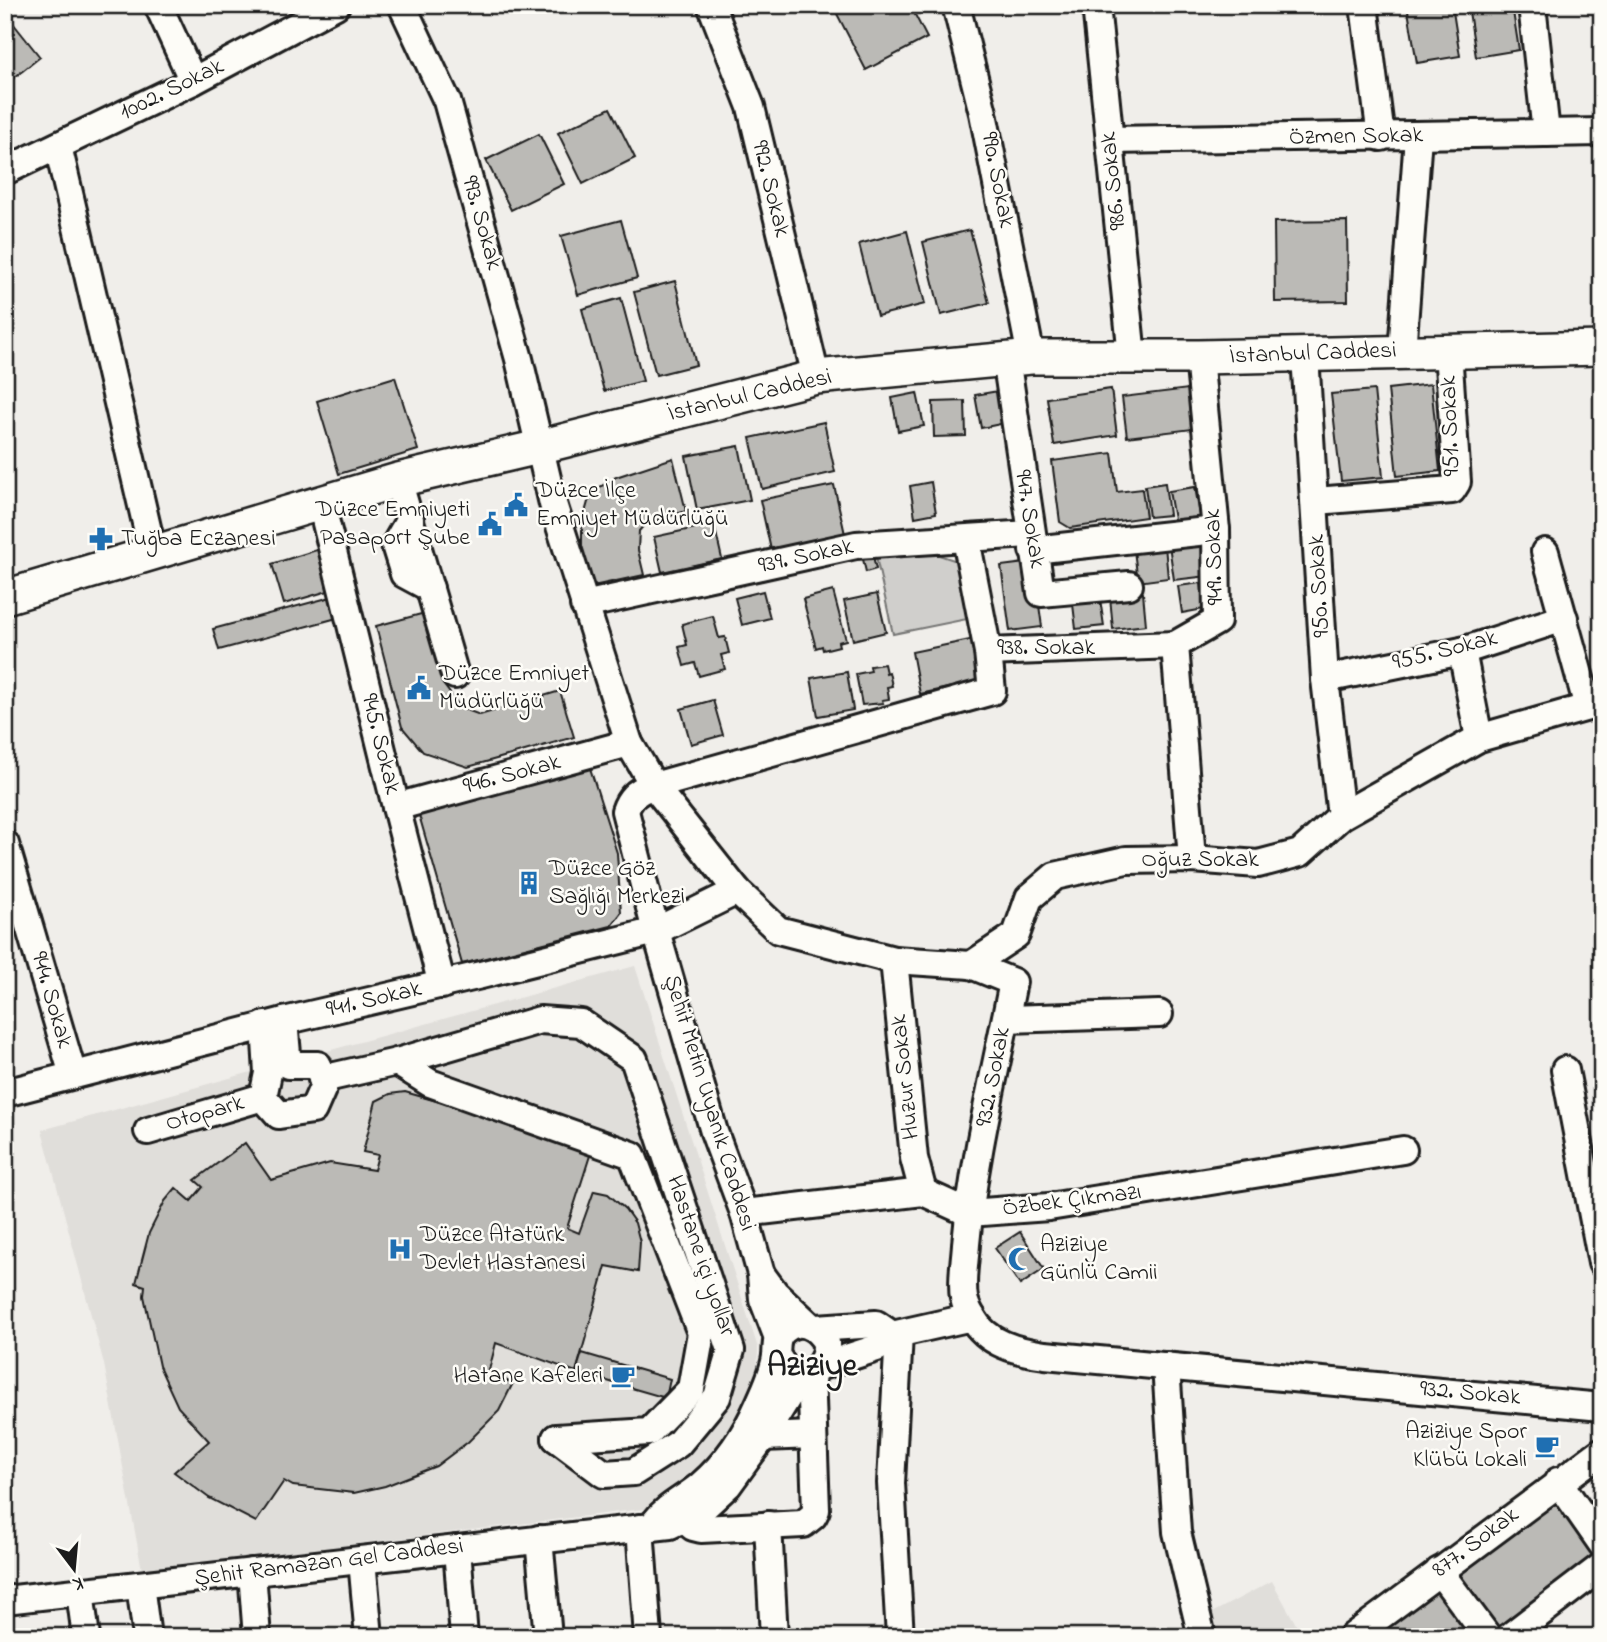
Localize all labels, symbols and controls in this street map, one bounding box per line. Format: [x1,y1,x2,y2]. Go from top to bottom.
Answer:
street label: 1002. Sokak [114,49,231,130]
street label: Özmen Sokak [1289,118,1424,156]
street label: 990. Sokak [971,129,1024,231]
street label: 986. Sokak [1091,130,1137,232]
street label: 992. Sokak [741,137,799,241]
street label: 993. Sokak [451,172,511,275]
street label: İstanbul Caddesi [1229,334,1397,374]
street label: İstanbul Caddesi [664,360,836,432]
street label: 951. Sokak [1432,375,1470,477]
street label: 947. Sokak [1004,467,1054,571]
place label: Düzce İlçe Emniyet Müdürlüğü [535,474,728,538]
public building icon: Düzce İlçe Emniyet Müdürlüğü [502,491,530,519]
place label: Düzce Emniyeti Pasaport Şube [314,493,470,556]
street label: 949. Sokak [1196,508,1234,606]
public building icon: Düzce Emniyeti Pasaport Şube [476,510,504,538]
place label: Tuğba Eczanesi [121,522,276,557]
pharmacy icon: Tuğba Eczanesi [87,525,115,553]
street label: 939. Sokak [755,530,857,584]
street label: 950. Sokak [1300,533,1340,639]
street label: 955. Sokak [1389,621,1501,681]
street label: 938. Sokak [997,631,1096,666]
place label: Düzce Emniyet Müdürlüğü [438,657,589,720]
public building icon: Düzce Emniyet Müdürlüğü [405,674,433,702]
street label: 945. Sokak [351,690,410,799]
street label: 946. Sokak [459,745,565,805]
street label: Oğuz Sokak [1141,843,1259,878]
place label: Düzce Göz Sağlığı Merkezi [548,852,685,915]
building icon: Düzce Göz Sağlığı Merkezi [515,869,543,897]
street label: 944. Sokak [21,948,82,1053]
street label: Şehit Metin Uyanık Caddesi [652,971,765,1236]
street label: 941. Sokak [323,972,426,1028]
street label: Huzur Sokak [882,1012,930,1141]
street label: 932. Sokak [967,1024,1021,1130]
street label: Otopark [162,1086,249,1142]
street label: Hastane içi yollar [655,1171,744,1342]
street label: Özbek Çıkmazı [1001,1175,1143,1227]
place label: Düzce Atatürk Devlet Hastanesi [419,1218,586,1281]
place label: Aziziye Günlü Camii [1040,1228,1158,1291]
hospital icon: Düzce Atatürk Devlet Hastanesi [386,1235,414,1263]
mosque icon: Aziziye Günlü Camii [1006,1245,1034,1273]
district label: Aziziye [767,1344,859,1392]
place label: Hatane Kafeleri [453,1359,603,1394]
cafe icon: Hatane Kafeleri [609,1362,637,1390]
street label: 932. Sokak [1418,1372,1522,1416]
place label: Aziziye Spor Klübü Lokali [1405,1415,1528,1478]
cafe icon: Aziziye Spor Klübü Lokali [1533,1432,1561,1460]
street label: 877. Sokak [1425,1498,1527,1587]
street label: Şehit Ramazan Gel Caddesi [192,1529,466,1597]
north arrow [38,1534,108,1604]
text: K [69,1569,86,1597]

